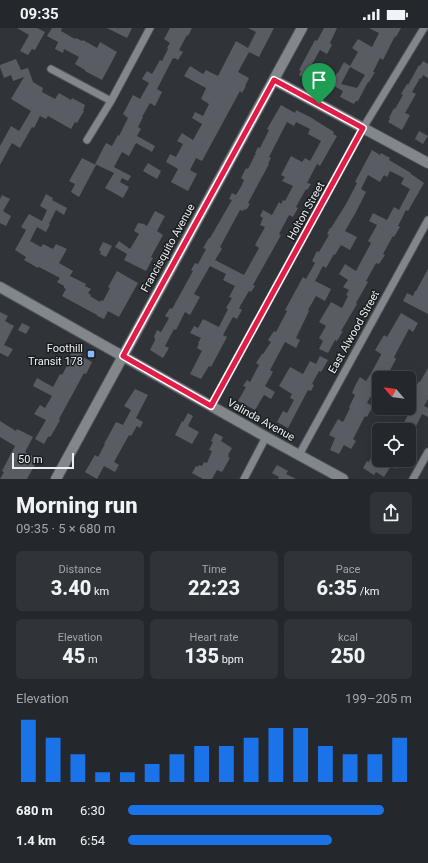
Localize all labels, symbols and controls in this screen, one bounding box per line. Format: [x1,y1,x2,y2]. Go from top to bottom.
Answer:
text: 09:35 [20,5,59,23]
pin [302,63,336,104]
icon: arrive [308,69,330,91]
street label: Holton Street [285,179,327,242]
street label: Francisquito Avenue [138,201,198,294]
street label: East Alwood Street [326,288,382,376]
place label: Foothill Transit 178 [28,342,83,368]
marker: Foothill Transit 178 [86,349,96,359]
north arrow [372,371,416,415]
map controls [372,371,416,467]
street label: Valinda Avenue [225,396,297,444]
button: locate [372,423,416,467]
scale bar [12,451,74,470]
text: 50 m [18,453,43,466]
button: share [370,492,412,534]
text: Morning run [16,493,138,518]
text: 09:35 · 5 × 680 m [16,521,115,536]
text: Distance [59,563,101,576]
text: Time [202,563,226,576]
text: Pace [336,563,360,576]
text: 3.40 [51,576,91,600]
text: 22:23 [188,576,240,600]
text: 6:35 [317,576,357,600]
text: km [91,585,109,598]
text: /km [357,585,379,598]
text: Elevation [58,631,102,644]
text: Heart rate [190,631,238,644]
text: kcal [338,631,358,644]
text: 45 [62,644,85,668]
text: 135 [184,644,219,668]
text: 250 [331,644,365,668]
text: m [85,653,98,666]
text: bpm [219,653,244,666]
text: Elevation [16,691,69,706]
text: 199–205 m [345,691,412,706]
text: 680 m [16,803,53,818]
text: 6:30 [80,803,105,818]
text: 1.4 km [16,833,56,848]
text: 6:54 [80,833,105,848]

